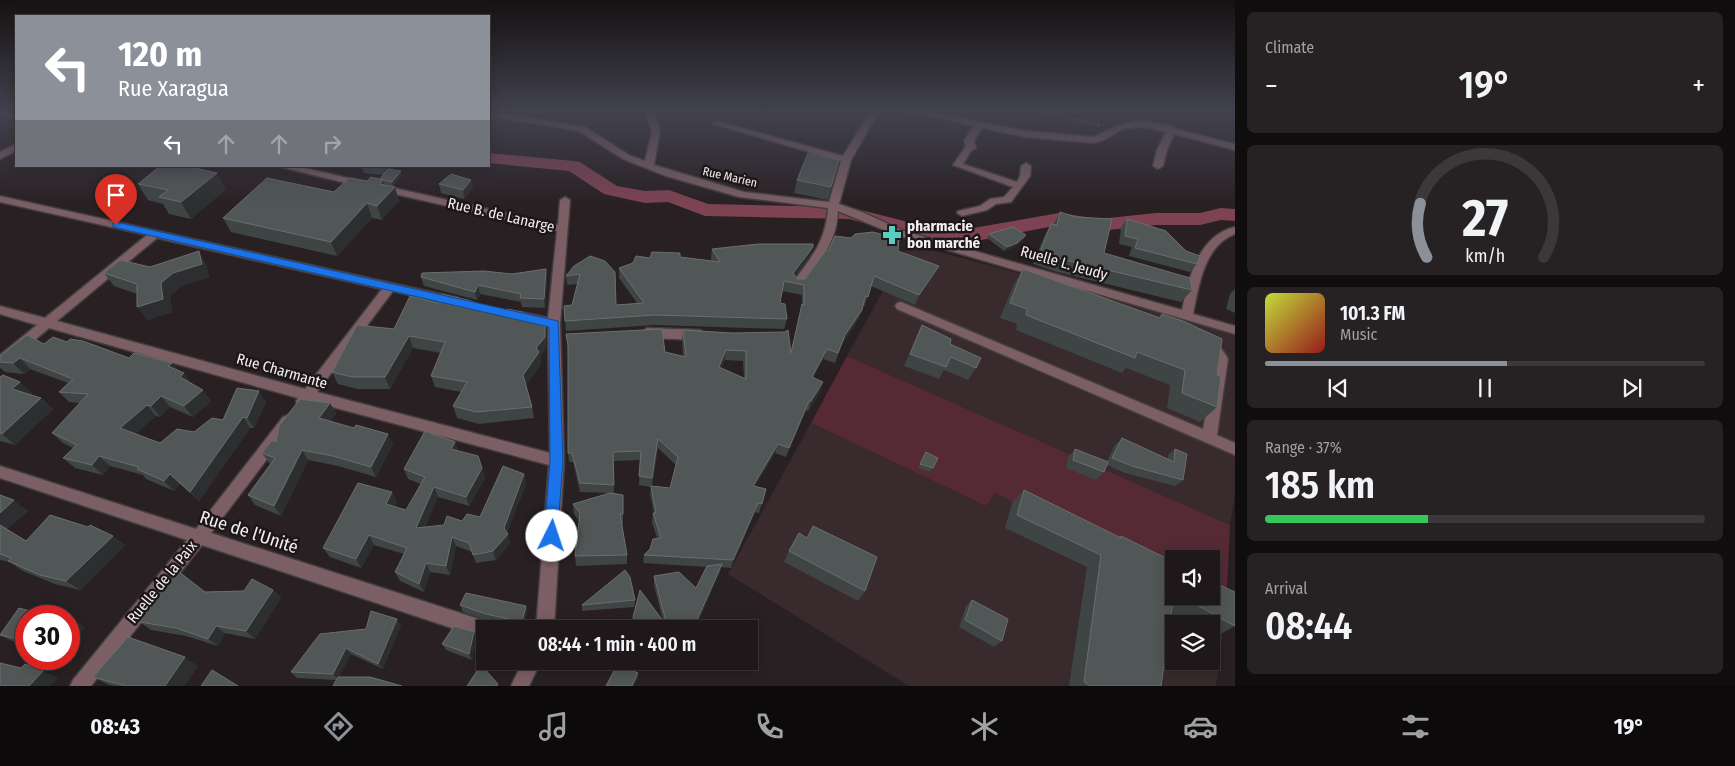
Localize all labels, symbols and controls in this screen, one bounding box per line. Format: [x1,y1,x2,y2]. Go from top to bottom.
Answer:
text: 120 m [118,33,202,75]
icon: left [35,35,100,100]
text: Climate [1265,38,1314,57]
text: 19° [1458,62,1511,108]
text: − [1265,69,1278,102]
text: + [1692,69,1705,102]
text: Rue Xaragua [118,75,229,102]
icon: left [159,130,187,158]
icon: ahead [212,130,240,158]
icon: ahead [265,130,293,158]
icon: right [318,130,346,158]
street label: Rue Marien [701,164,759,190]
pin [95,174,137,225]
icon: arrive [102,181,130,209]
text: 27 [1461,187,1508,250]
street label: Rue B. de Lanarge [446,194,556,236]
place label: pharmacie bon marché [907,217,981,252]
pharmacy icon: pharmacie bon marché [881,224,903,246]
street label: Ruelle L. Jeudy [1018,242,1110,284]
text: km/h [1465,245,1505,267]
text: 101.3 FM [1340,302,1405,325]
text: Music [1340,325,1377,344]
street label: Rue Charmante [234,349,330,393]
icon: previous [1324,374,1352,402]
icon: pause [1471,374,1499,402]
icon: next [1618,374,1646,402]
text: Range · 37% [1265,438,1342,457]
text: 185 km [1265,462,1375,508]
street label: Rue de l'Unité [197,506,301,558]
position arrow [525,509,577,561]
street label: Ruelle de la Paix [123,537,201,627]
map controls [1165,550,1220,670]
button: sound [1165,550,1220,605]
text: Arrival [1265,579,1307,598]
text: 08:44 [1265,603,1352,649]
speed limit sign: 30 [15,605,80,670]
button: layers [1165,615,1220,670]
text: 08:44 · 1 min · 400 m [538,633,696,656]
icon: directions [321,709,356,744]
icon: music [536,709,571,744]
icon: phone [752,709,787,744]
icon: climate [967,709,1002,744]
icon: car [1183,709,1218,744]
icon: filters [1398,709,1433,744]
text: 08:43 [90,713,140,740]
text: 19° [1614,713,1645,740]

